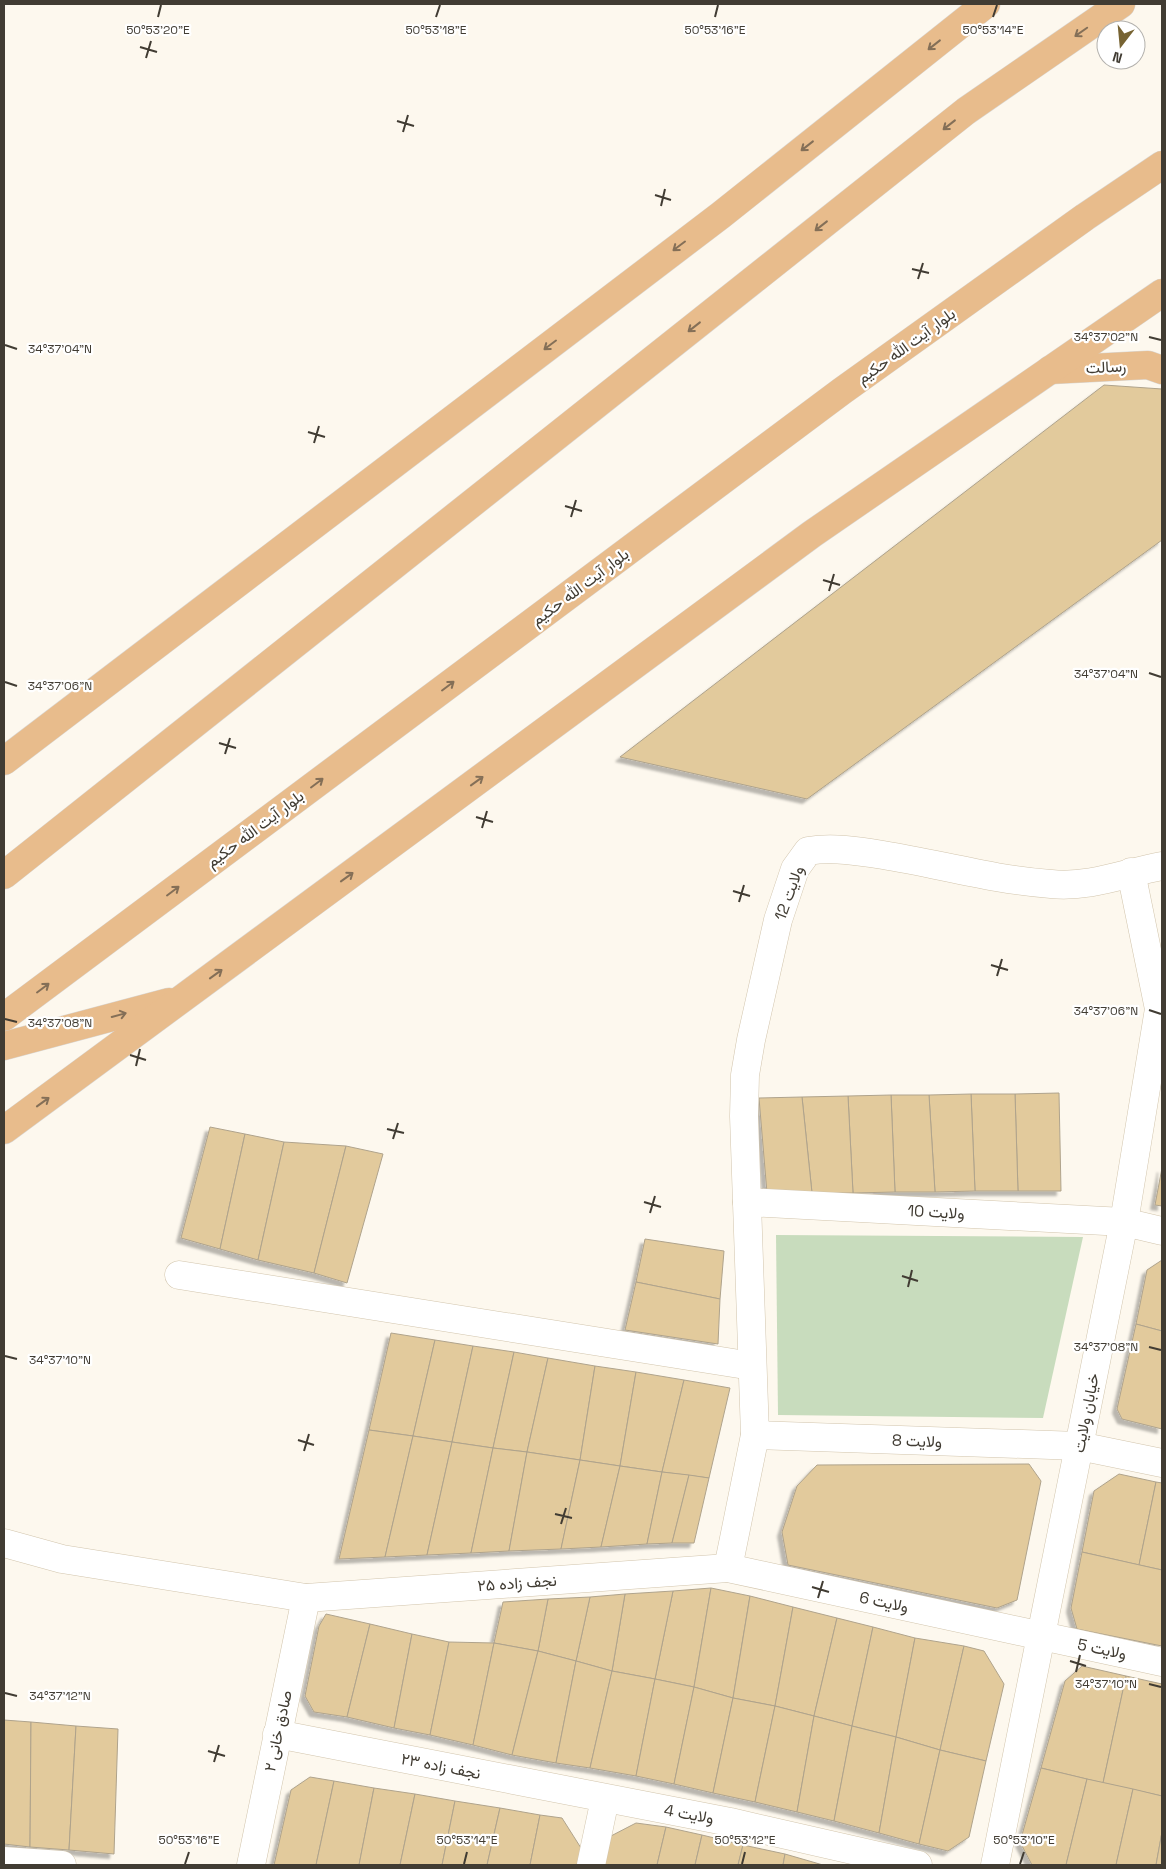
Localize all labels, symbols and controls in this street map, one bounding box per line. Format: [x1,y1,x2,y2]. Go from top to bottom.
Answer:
north arrow [1096,20,1146,70]
text: 50°53'20"E [126,22,190,38]
text: 50°53'18"E [405,22,467,38]
text: 50°53'16"E [684,22,746,38]
text: 50°53'14"E [963,22,1024,38]
one-way arrow [1075,27,1089,37]
one-way arrow [927,40,941,50]
text: N [1110,48,1124,67]
one-way arrow [942,120,955,131]
one-way arrow [801,141,814,152]
one-way arrow [815,221,828,232]
one-way arrow [673,241,686,252]
street label: بلوار آیت الله حکیم [853,303,959,389]
one-way arrow [688,322,701,333]
text: 34°37'02"N [1074,329,1138,345]
one-way arrow [543,340,557,350]
text: 34°37'04"N [28,341,92,357]
street label: رسالت [1085,355,1127,379]
street label: بلوار آیت الله حکیم [527,543,633,631]
text: 34°37'04"N [1074,666,1138,682]
text: 34°37'06"N [28,678,92,694]
one-way arrow [441,680,454,691]
one-way arrow [470,776,484,786]
one-way arrow [310,778,324,788]
street label: بلوار آیت الله حکیم [202,785,308,873]
street label: ولایت 12 [769,863,809,923]
one-way arrow [340,872,353,883]
one-way arrow [166,885,179,896]
one-way arrow [209,969,223,979]
one-way arrow [36,983,50,993]
text: 34°37'06"N [1074,1003,1138,1019]
one-way arrow [110,1010,126,1020]
text: 34°37'08"N [28,1015,92,1031]
one-way arrow [36,1096,49,1107]
street label: ولایت 10 [907,1200,965,1224]
text: 34°37'08"N [1074,1339,1138,1355]
text: 34°37'10"N [29,1352,91,1368]
street label: خیابان ولایت [1068,1371,1104,1455]
street label: ولایت 8 [892,1430,942,1452]
street label: نجف زاده ۲۵ [477,1570,557,1596]
street label: ولایت 6 [857,1587,911,1617]
street label: ولایت 5 [1075,1634,1129,1664]
text: 34°37'10"N [1075,1676,1137,1692]
text: 34°37'12"N [29,1688,91,1704]
street label: صادق خانی ۲ [259,1688,297,1774]
street label: نجف زاده ۲۳ [399,1748,483,1784]
street label: ولایت 4 [662,1799,716,1829]
text: 50°53'16"E [158,1832,220,1848]
text: 50°53'14"E [437,1832,498,1848]
text: 50°53'12"E [714,1832,776,1848]
text: 50°53'10"E [993,1832,1055,1848]

